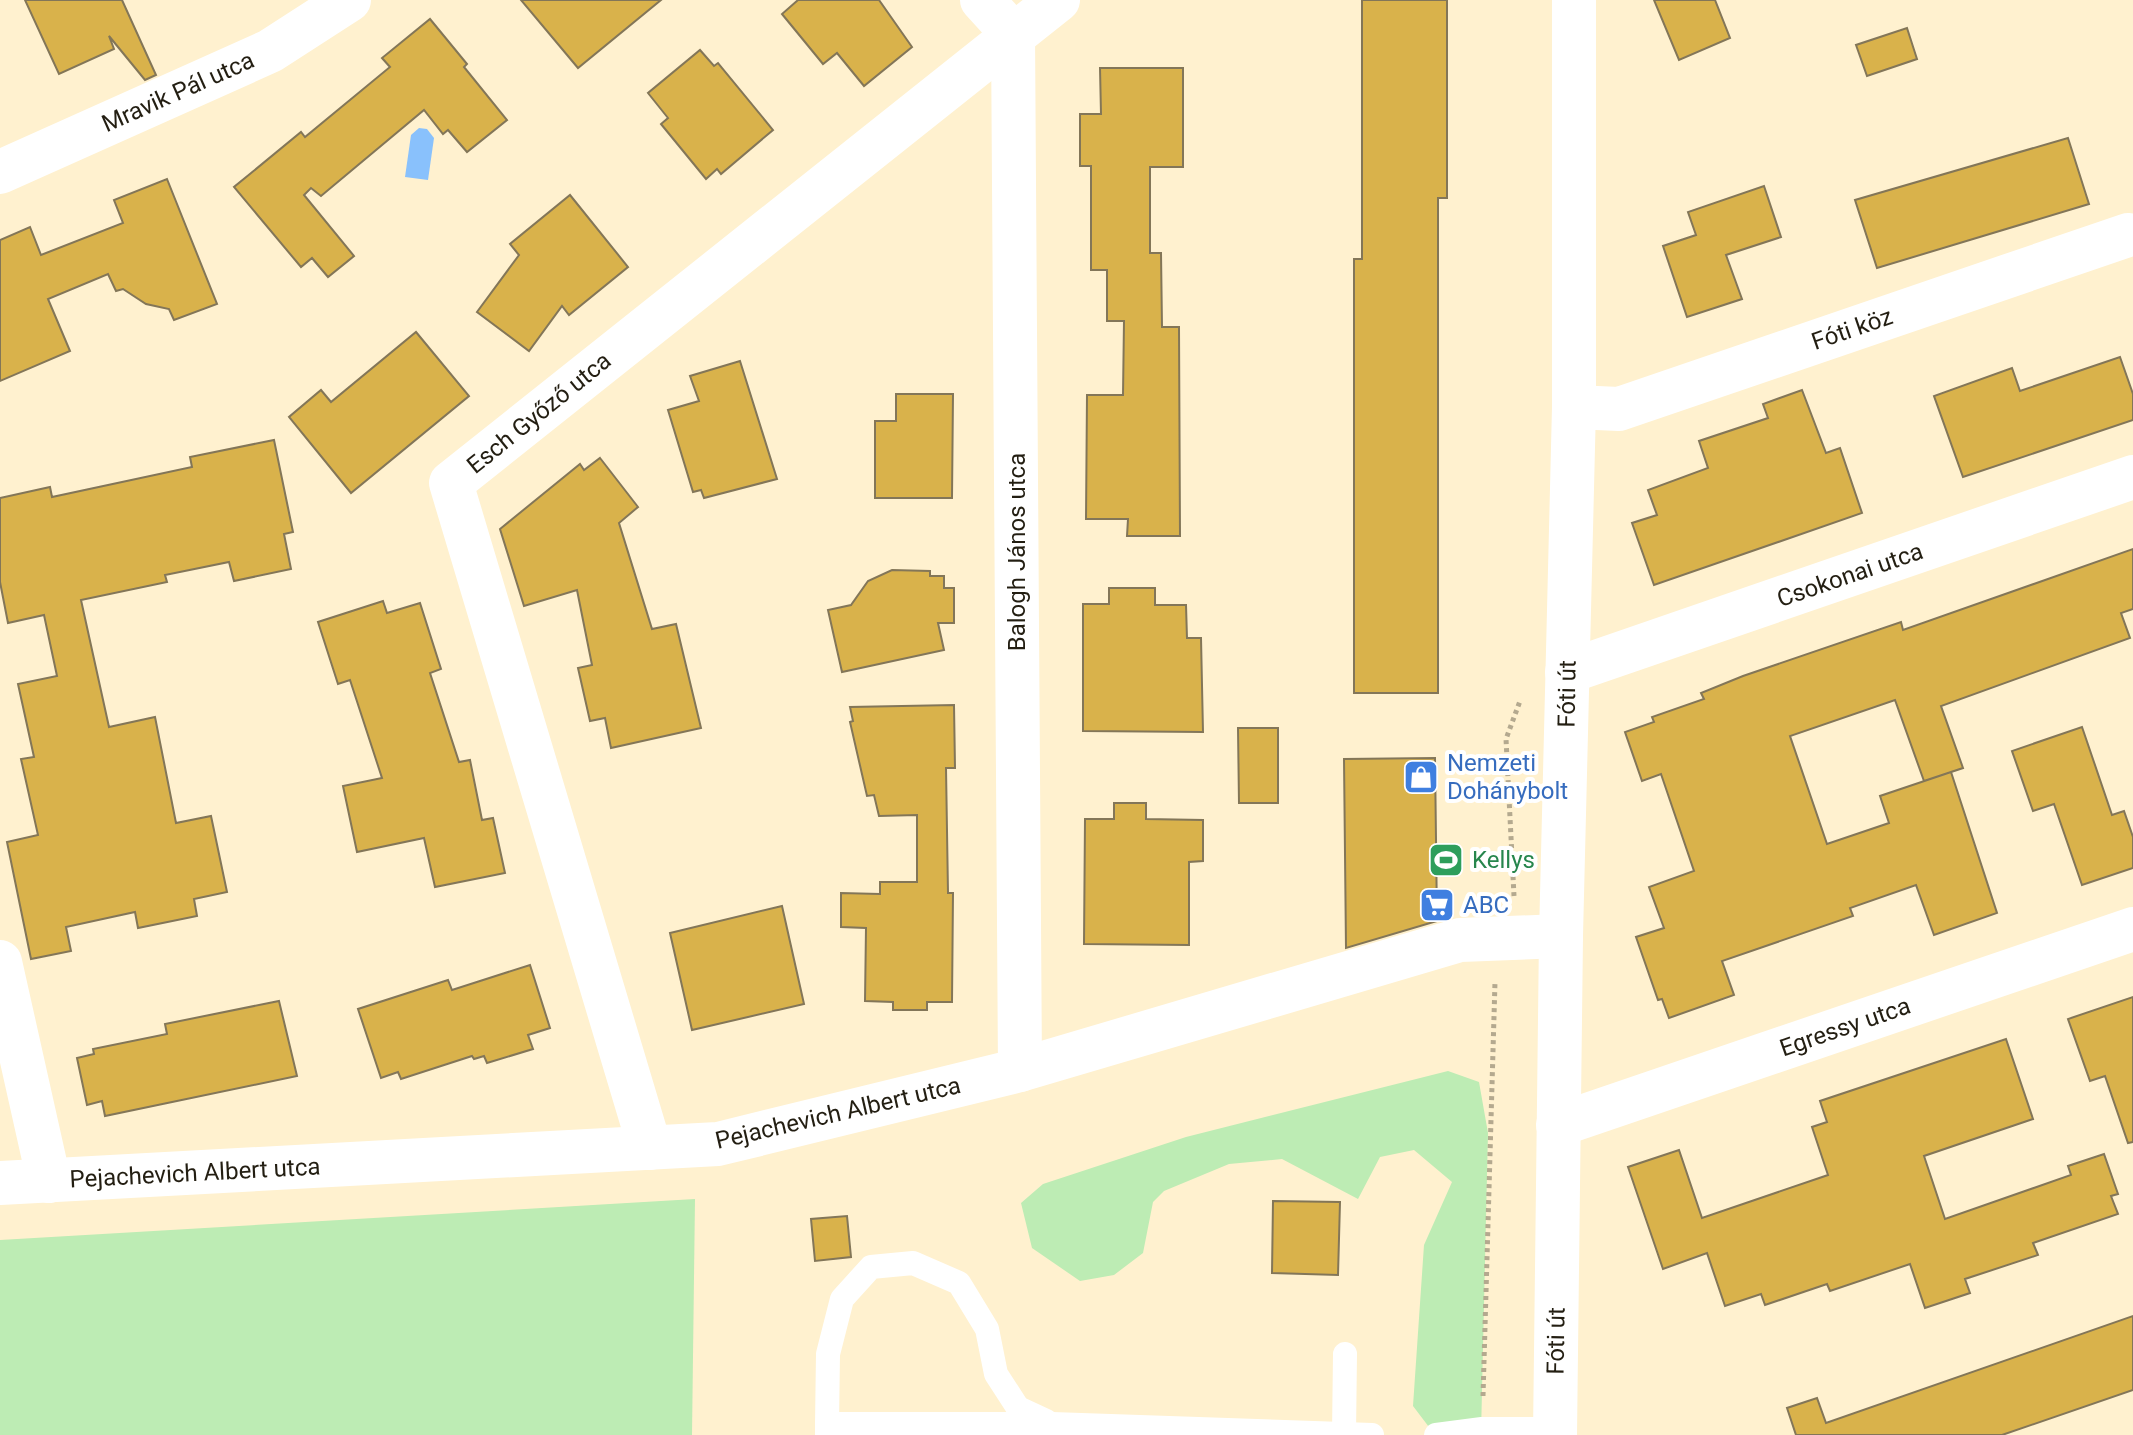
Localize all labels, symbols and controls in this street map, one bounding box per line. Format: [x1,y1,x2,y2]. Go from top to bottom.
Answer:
street label: Mravik Pál utca [98,46,258,138]
street label: Fóti köz [1808,302,1896,356]
street label: Esch Győző utca [461,346,617,480]
street label: Balogh János utca [1003,453,1031,651]
street label: Csokonai utca [1773,537,1927,613]
street label: Fóti út [1552,660,1582,728]
place label: Nemzeti Dohánybolt [1447,749,1568,805]
shop icon: Nemzeti Dohánybolt [1402,758,1440,796]
sports icon: Kellys [1427,841,1465,879]
place label: Kellys [1472,846,1535,874]
supermarket icon: ABC [1418,886,1456,924]
place label: ABC [1463,891,1509,919]
street label: Egressy utca [1776,992,1914,1062]
street label: Pejachevich Albert utca [713,1071,963,1155]
street label: Pejachevich Albert utca [69,1152,321,1194]
street label: Fóti út [1541,1307,1571,1375]

